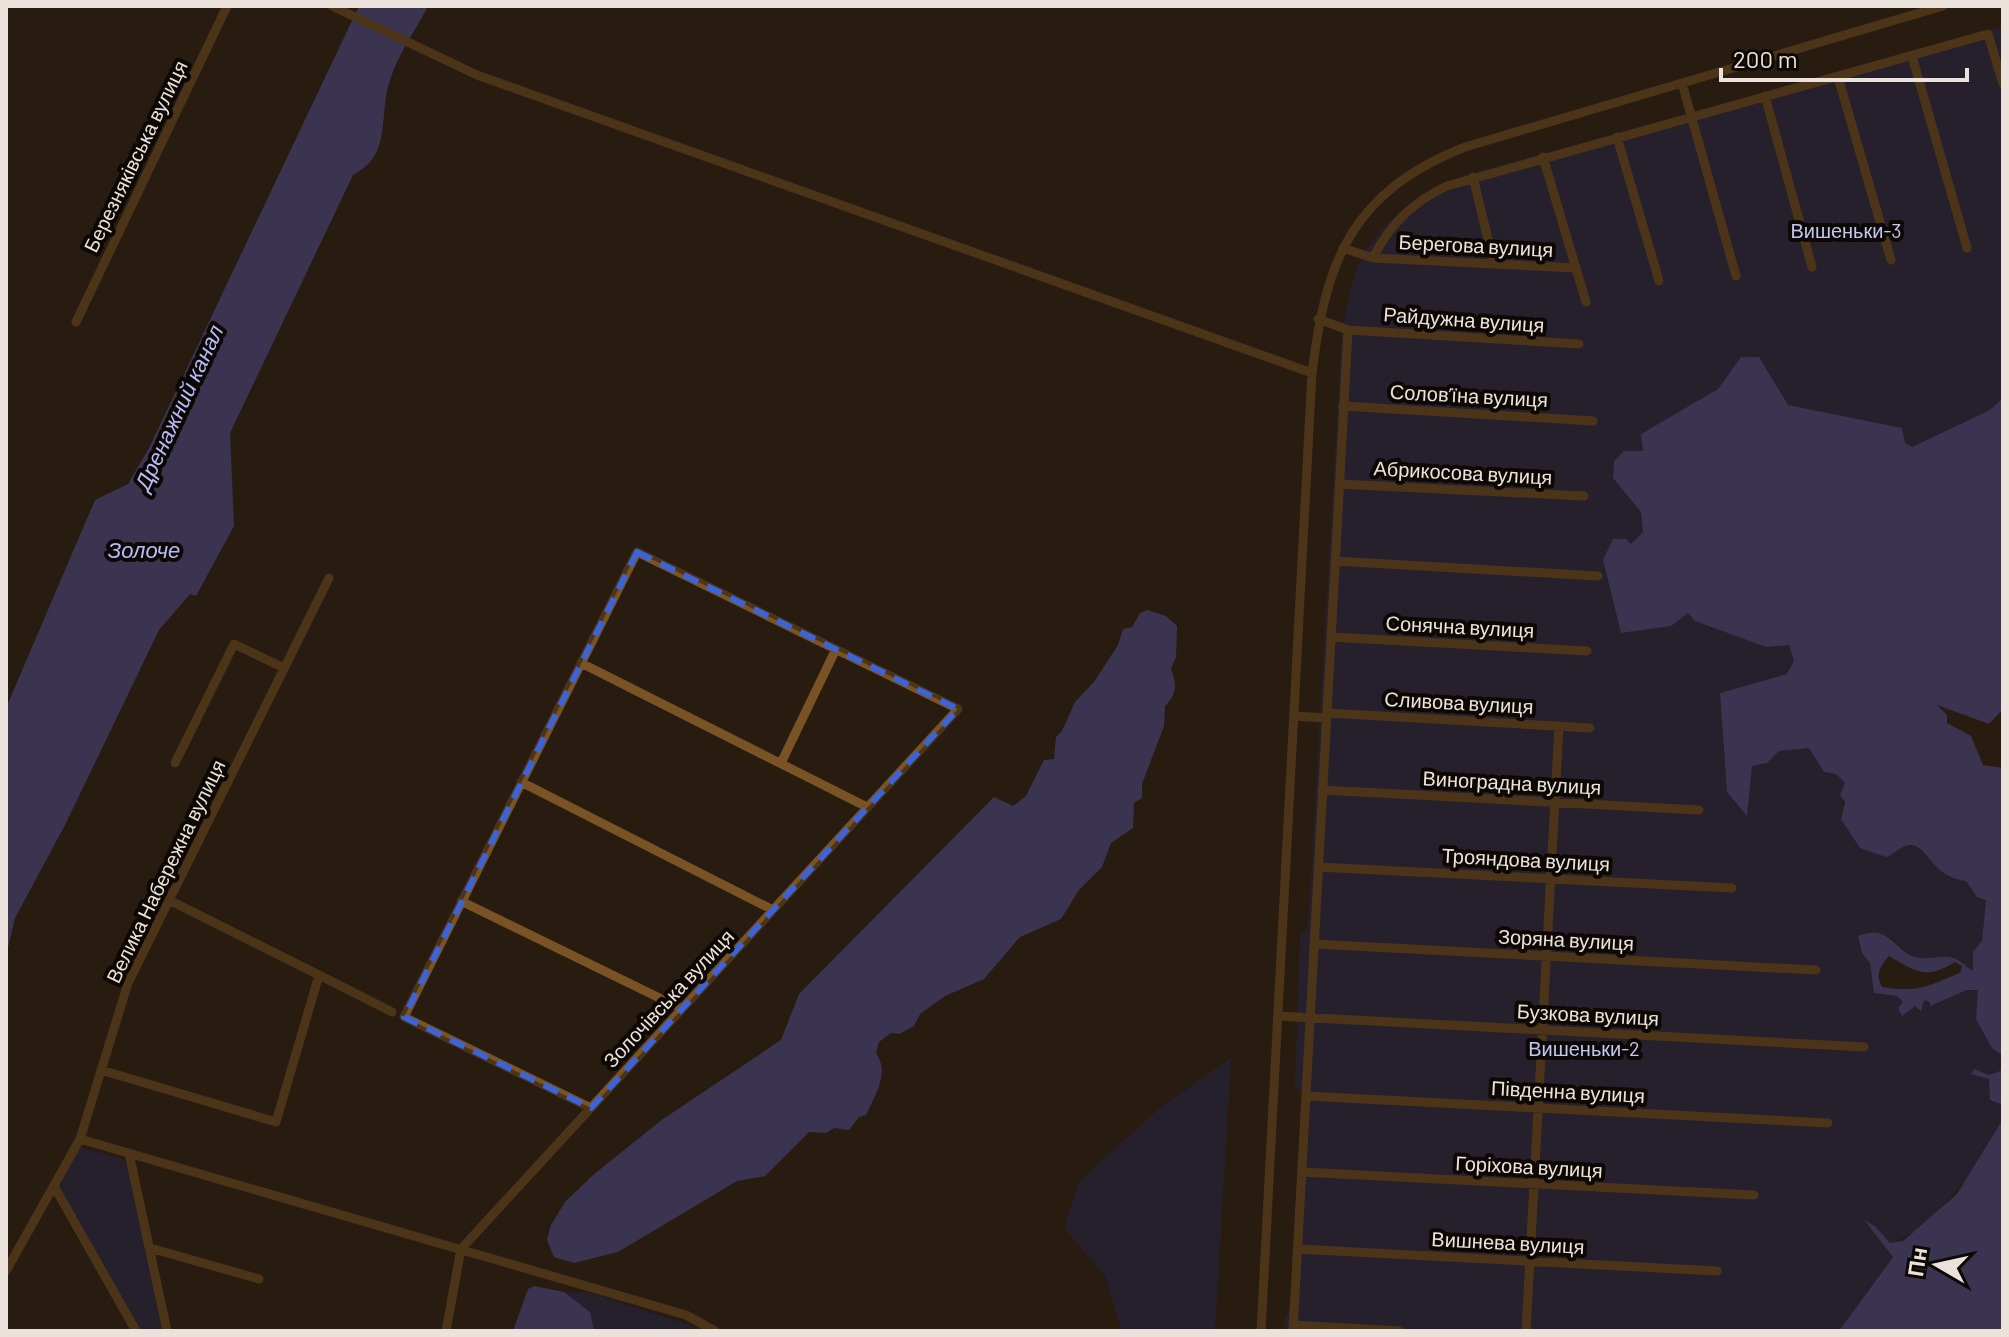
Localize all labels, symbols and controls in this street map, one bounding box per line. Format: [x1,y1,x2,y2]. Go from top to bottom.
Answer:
scale bar [1721,32,1967,82]
text: 200 m [1733,44,1798,73]
street label: Березняківська вулиця [78,56,192,256]
park label: Вишеньки-3 [1790,218,1902,242]
street label: Берегова вулиця [1398,229,1554,261]
street label: Райдужна вулиця [1383,301,1545,337]
water label: Дренажний канал [127,320,229,497]
street label: Соловʼїна вулиця [1389,379,1549,411]
street label: Абрикосова вулиця [1373,455,1553,489]
water label: Золоче [108,536,180,562]
street label: Сонячна вулиця [1385,610,1535,642]
street label: Сливова вулиця [1384,686,1534,718]
street label: Велика Набережна вулиця [100,755,230,987]
street label: Виноградна вулиця [1422,765,1602,799]
street label: Трояндова вулиця [1441,843,1611,875]
street label: Зоряна вулиця [1497,923,1635,955]
street label: Золочівська вулиця [598,924,738,1072]
street label: Бузкова вулиця [1516,998,1660,1030]
park label: Вишеньки-2 [1528,1036,1640,1060]
street label: Південна вулиця [1490,1075,1646,1107]
street label: Горіхова вулиця [1455,1150,1603,1182]
north arrow [1897,1225,1977,1305]
street label: Вишнева вулиця [1431,1226,1585,1258]
text: Пн [1901,1245,1931,1278]

